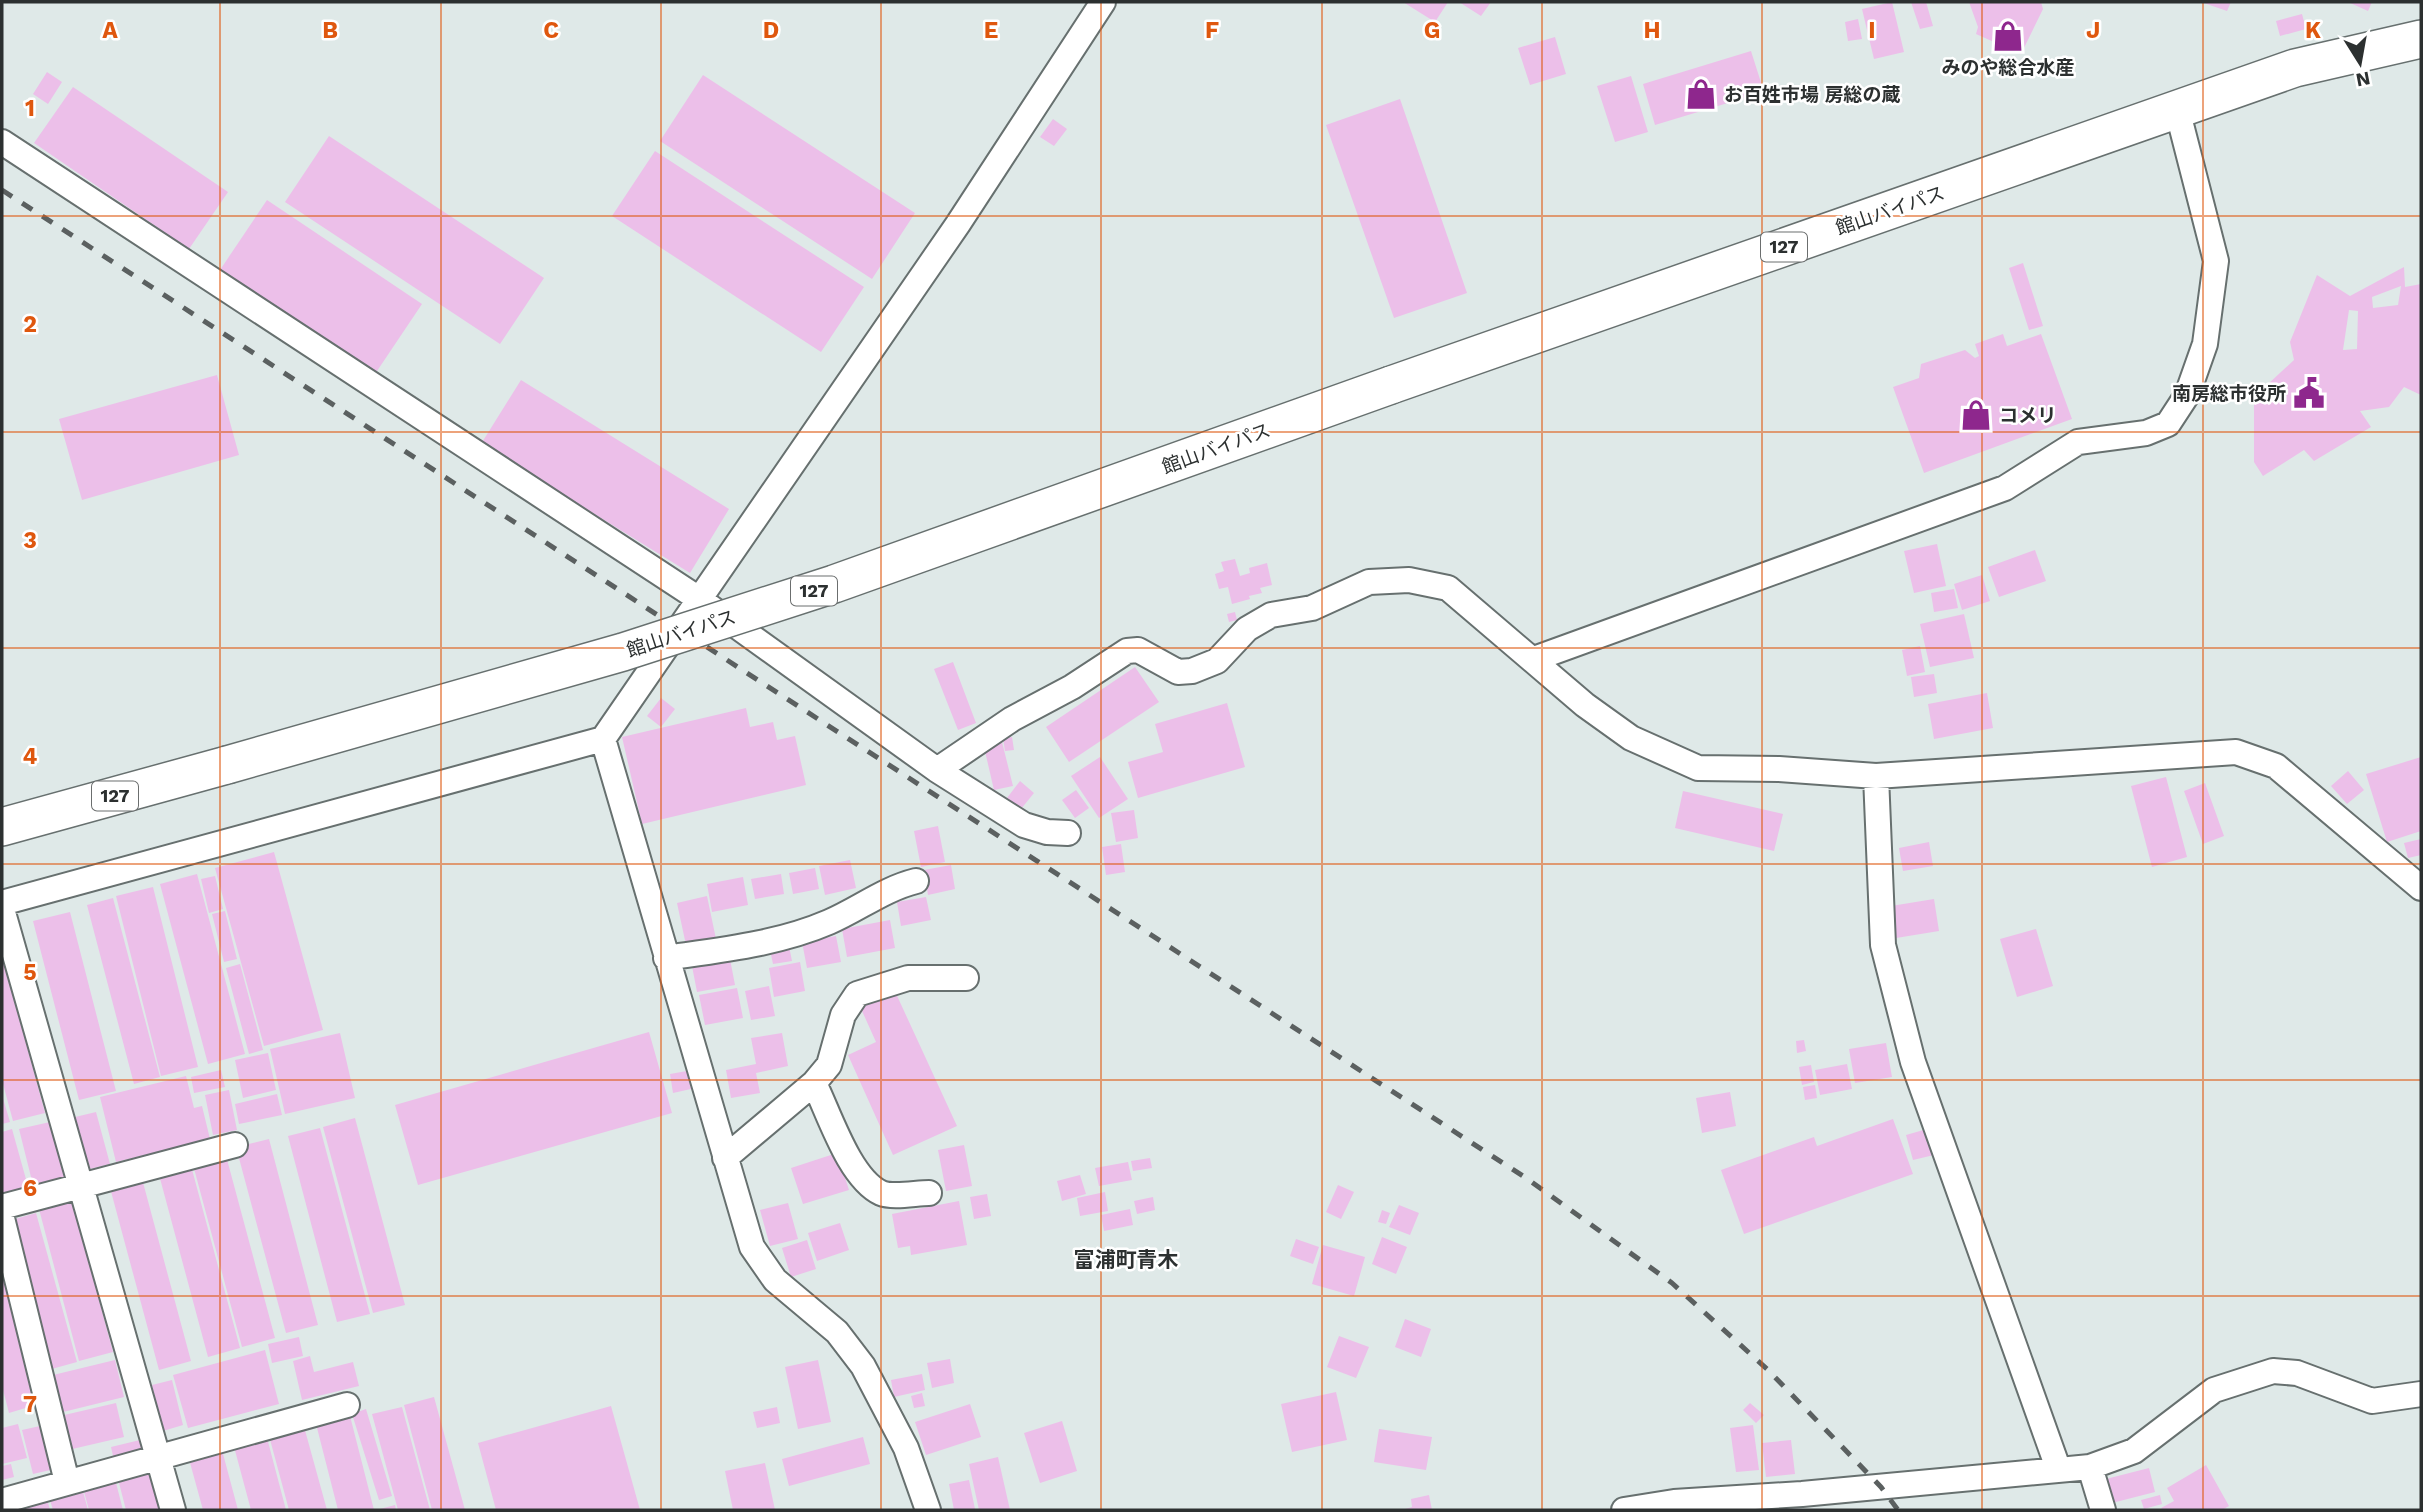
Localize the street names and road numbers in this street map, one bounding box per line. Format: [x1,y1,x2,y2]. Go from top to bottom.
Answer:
street label: 館山バイパス [1833,181,1948,240]
road number: 127 [1761,232,1807,262]
street label: 館山バイパス [1159,418,1273,479]
road number: 127 [791,576,837,606]
street label: 館山バイパス [624,605,739,662]
road number: 127 [92,782,138,810]

